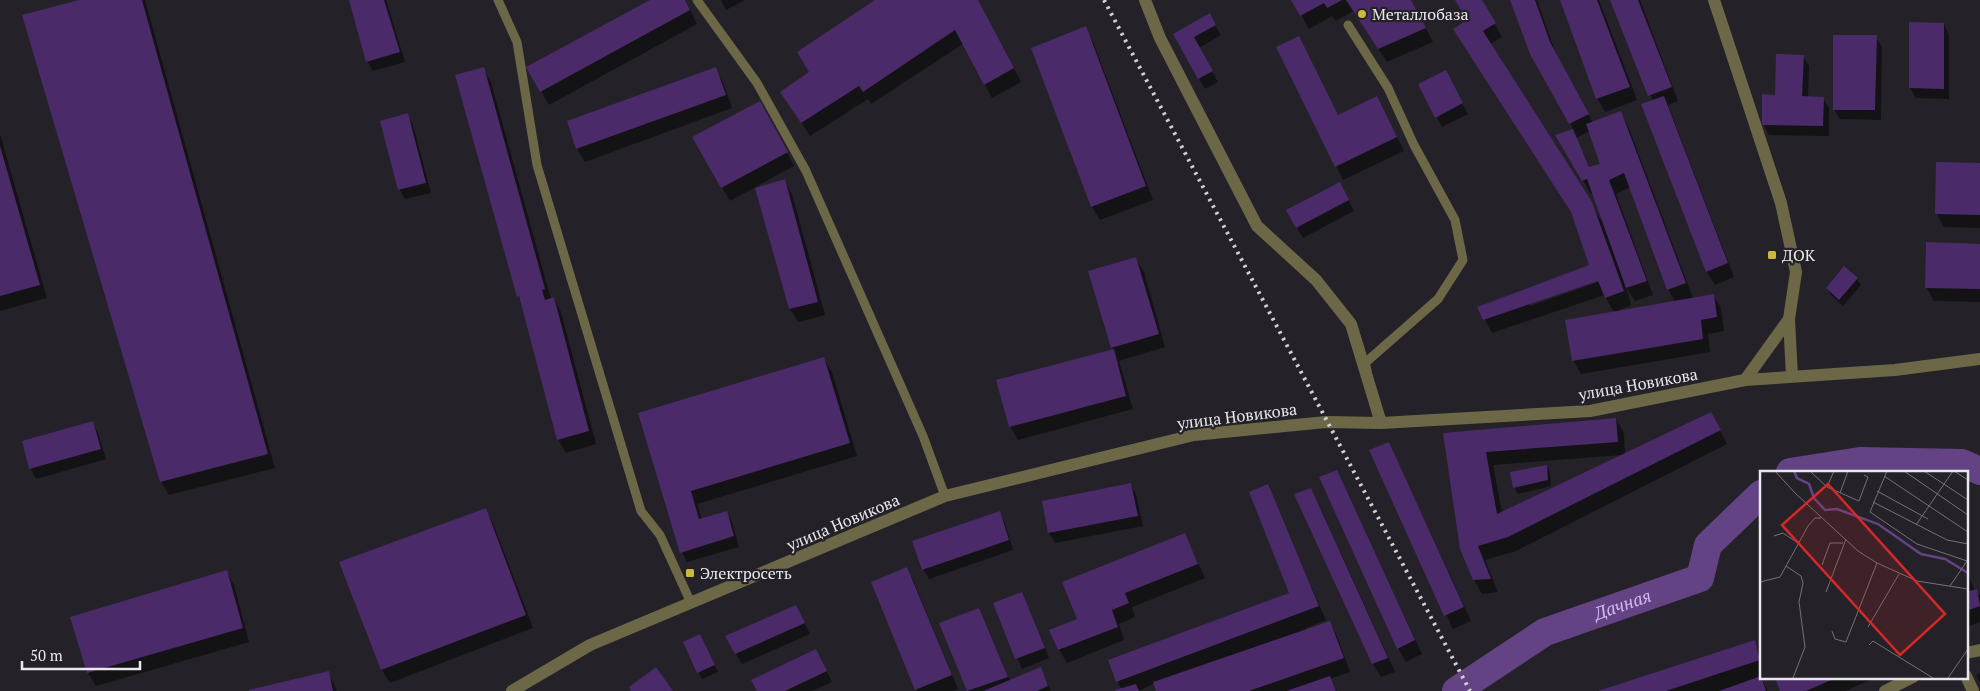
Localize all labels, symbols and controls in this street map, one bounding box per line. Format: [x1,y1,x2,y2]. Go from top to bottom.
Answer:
place label: Металлобаза [1372,3,1469,25]
marker: Металлобаза [1356,8,1368,20]
place label: ДОК [1782,244,1816,266]
marker: ДОК [1766,249,1778,261]
street label: улица Новикова [1576,363,1699,405]
street label: улица Новикова [1175,398,1298,434]
inset map [1760,471,1968,678]
street label: улица Новикова [782,488,903,556]
place label: Электросеть [700,562,792,584]
marker: Электросеть [684,567,696,579]
water label: Дачная [1588,583,1654,626]
scale bar [22,638,140,670]
text: 50 m [30,645,63,665]

